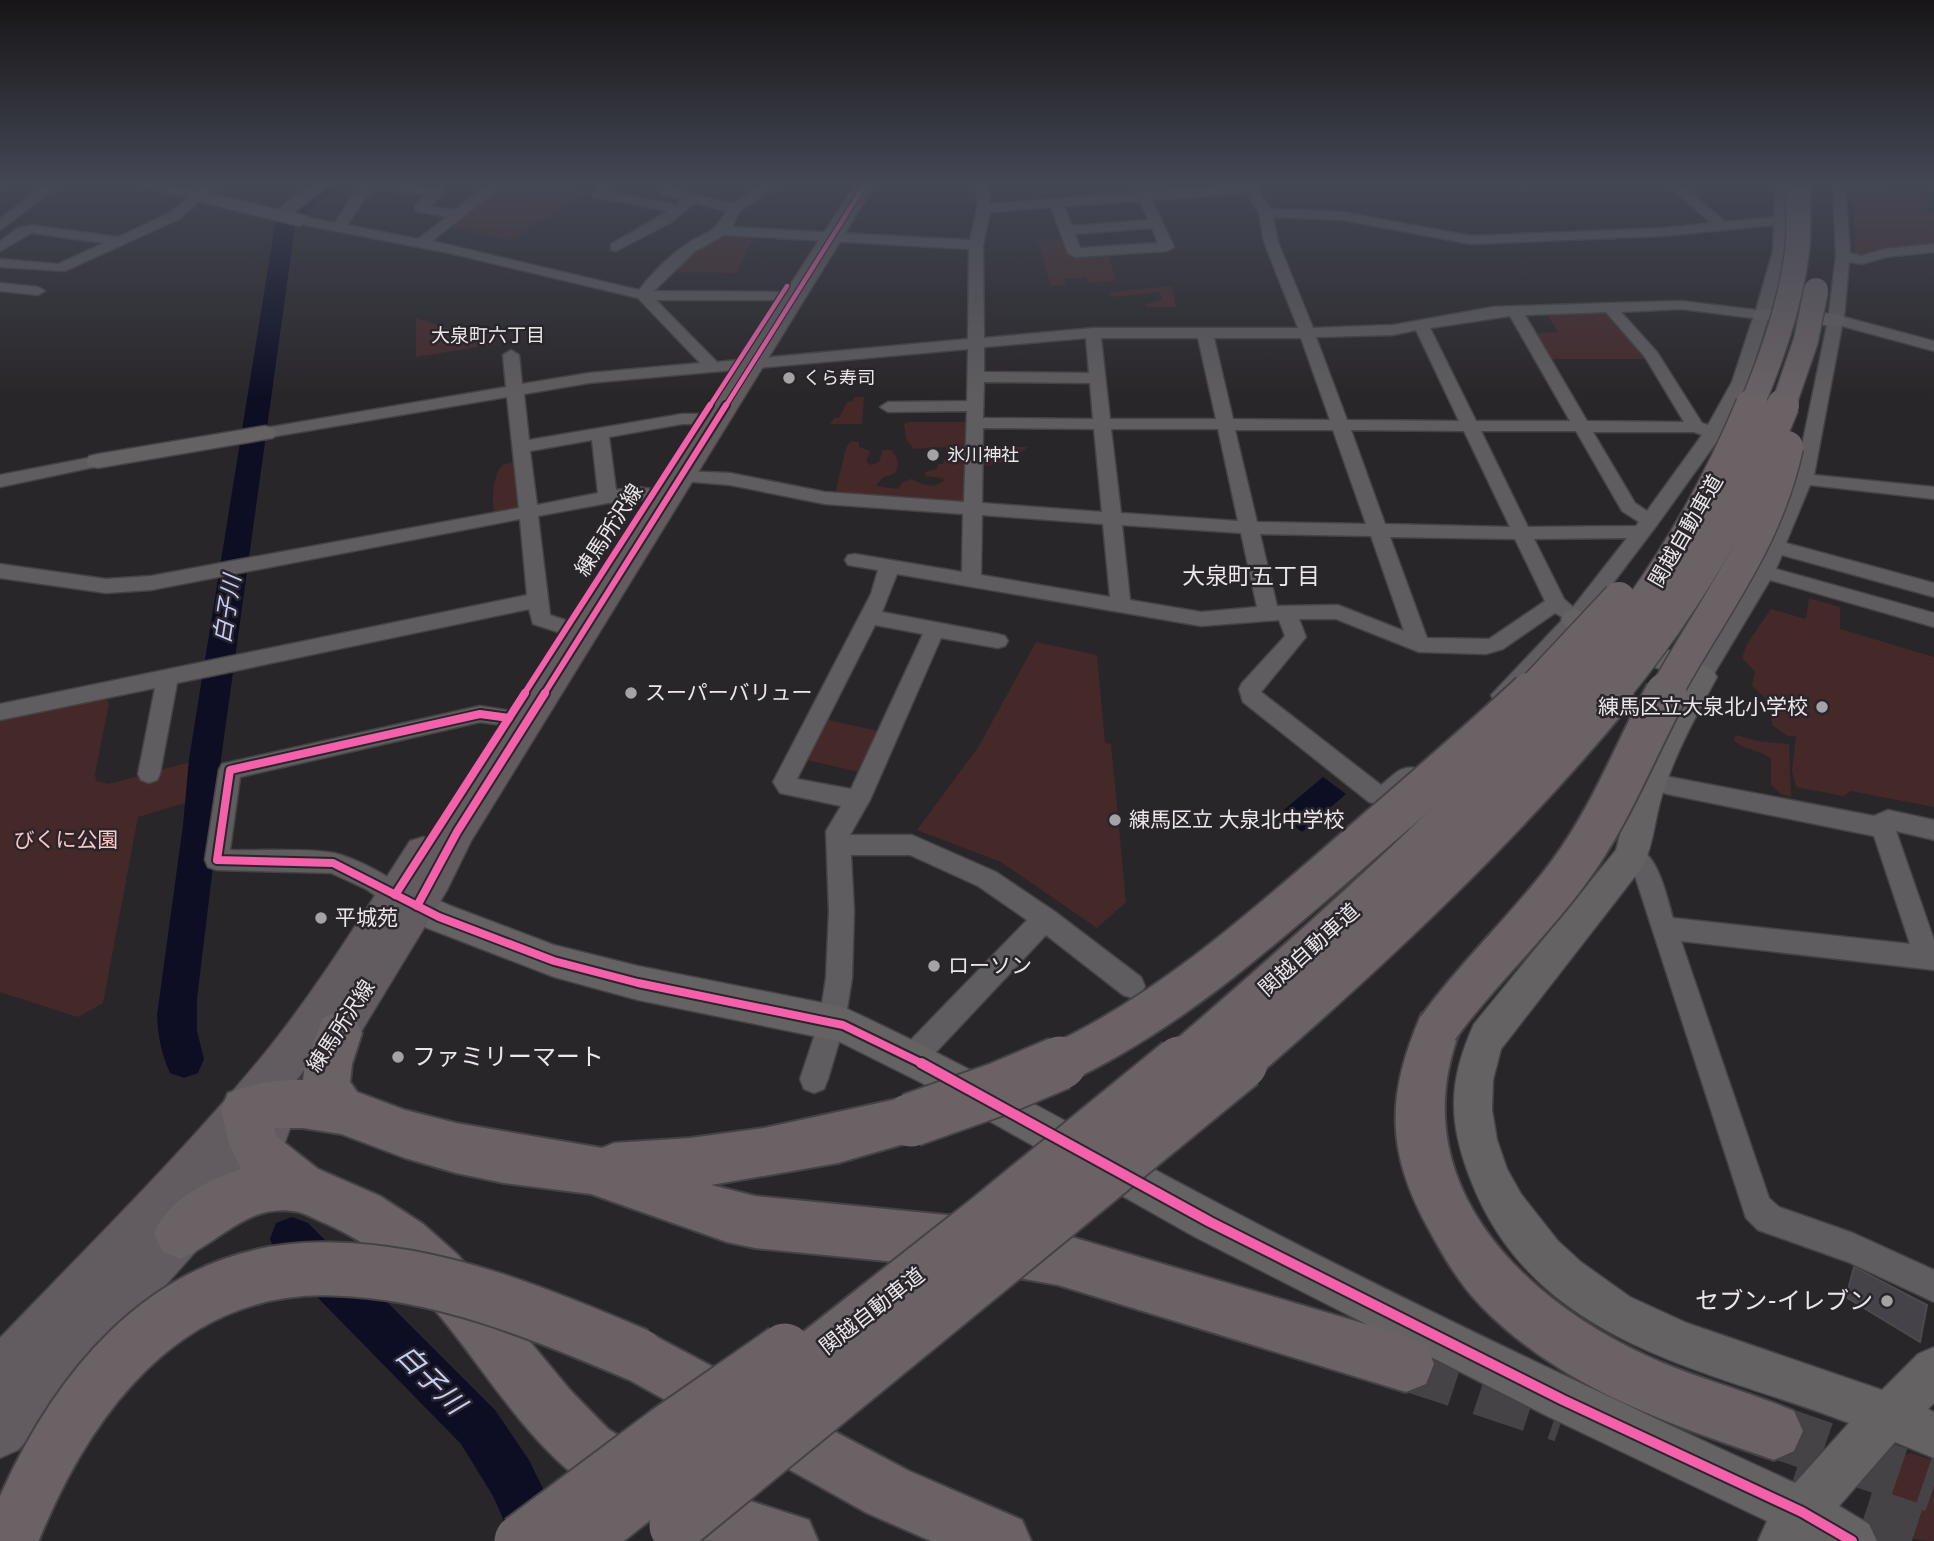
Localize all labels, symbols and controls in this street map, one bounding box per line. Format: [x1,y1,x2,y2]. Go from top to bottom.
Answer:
district label: 大泉町六丁目 [431,325,545,347]
place label: くら寿司 [803,367,875,389]
marker: くら寿司 [781,370,797,386]
place label: 氷川神社 [947,444,1019,466]
marker: 氷川神社 [925,447,941,463]
street label: 関越自動車道 [1644,470,1729,592]
street label: 練馬所沢線 [570,479,648,581]
district label: 大泉町五丁目 [1182,563,1320,591]
water label: 白子川 [209,570,248,645]
place label: スーパーバリュー [645,681,813,706]
marker: スーパーバリュー [623,685,639,701]
place label: 練馬区立大泉北小学校 [1598,695,1808,720]
marker: 練馬区立大泉北小学校 [1814,699,1830,715]
place label: 練馬区立 大泉北中学校 [1129,808,1344,833]
marker: 練馬区立 大泉北中学校 [1107,812,1123,828]
park label: びくに公園 [14,828,119,853]
street label: 関越自動車道 [1254,899,1365,1002]
place label: 平城苑 [335,906,398,931]
marker: 平城苑 [313,910,329,926]
place label: ローソン [948,954,1032,979]
marker: ローソン [926,958,942,974]
street label: 練馬所沢線 [302,975,380,1077]
place label: ファミリーマート [412,1043,604,1072]
marker: ファミリーマート [390,1049,406,1065]
street label: 関越自動車道 [815,1263,930,1360]
place label: セブン-イレブン [1695,1287,1873,1316]
marker: セブン-イレブン [1879,1293,1895,1309]
water label: 白子川 [389,1338,474,1424]

